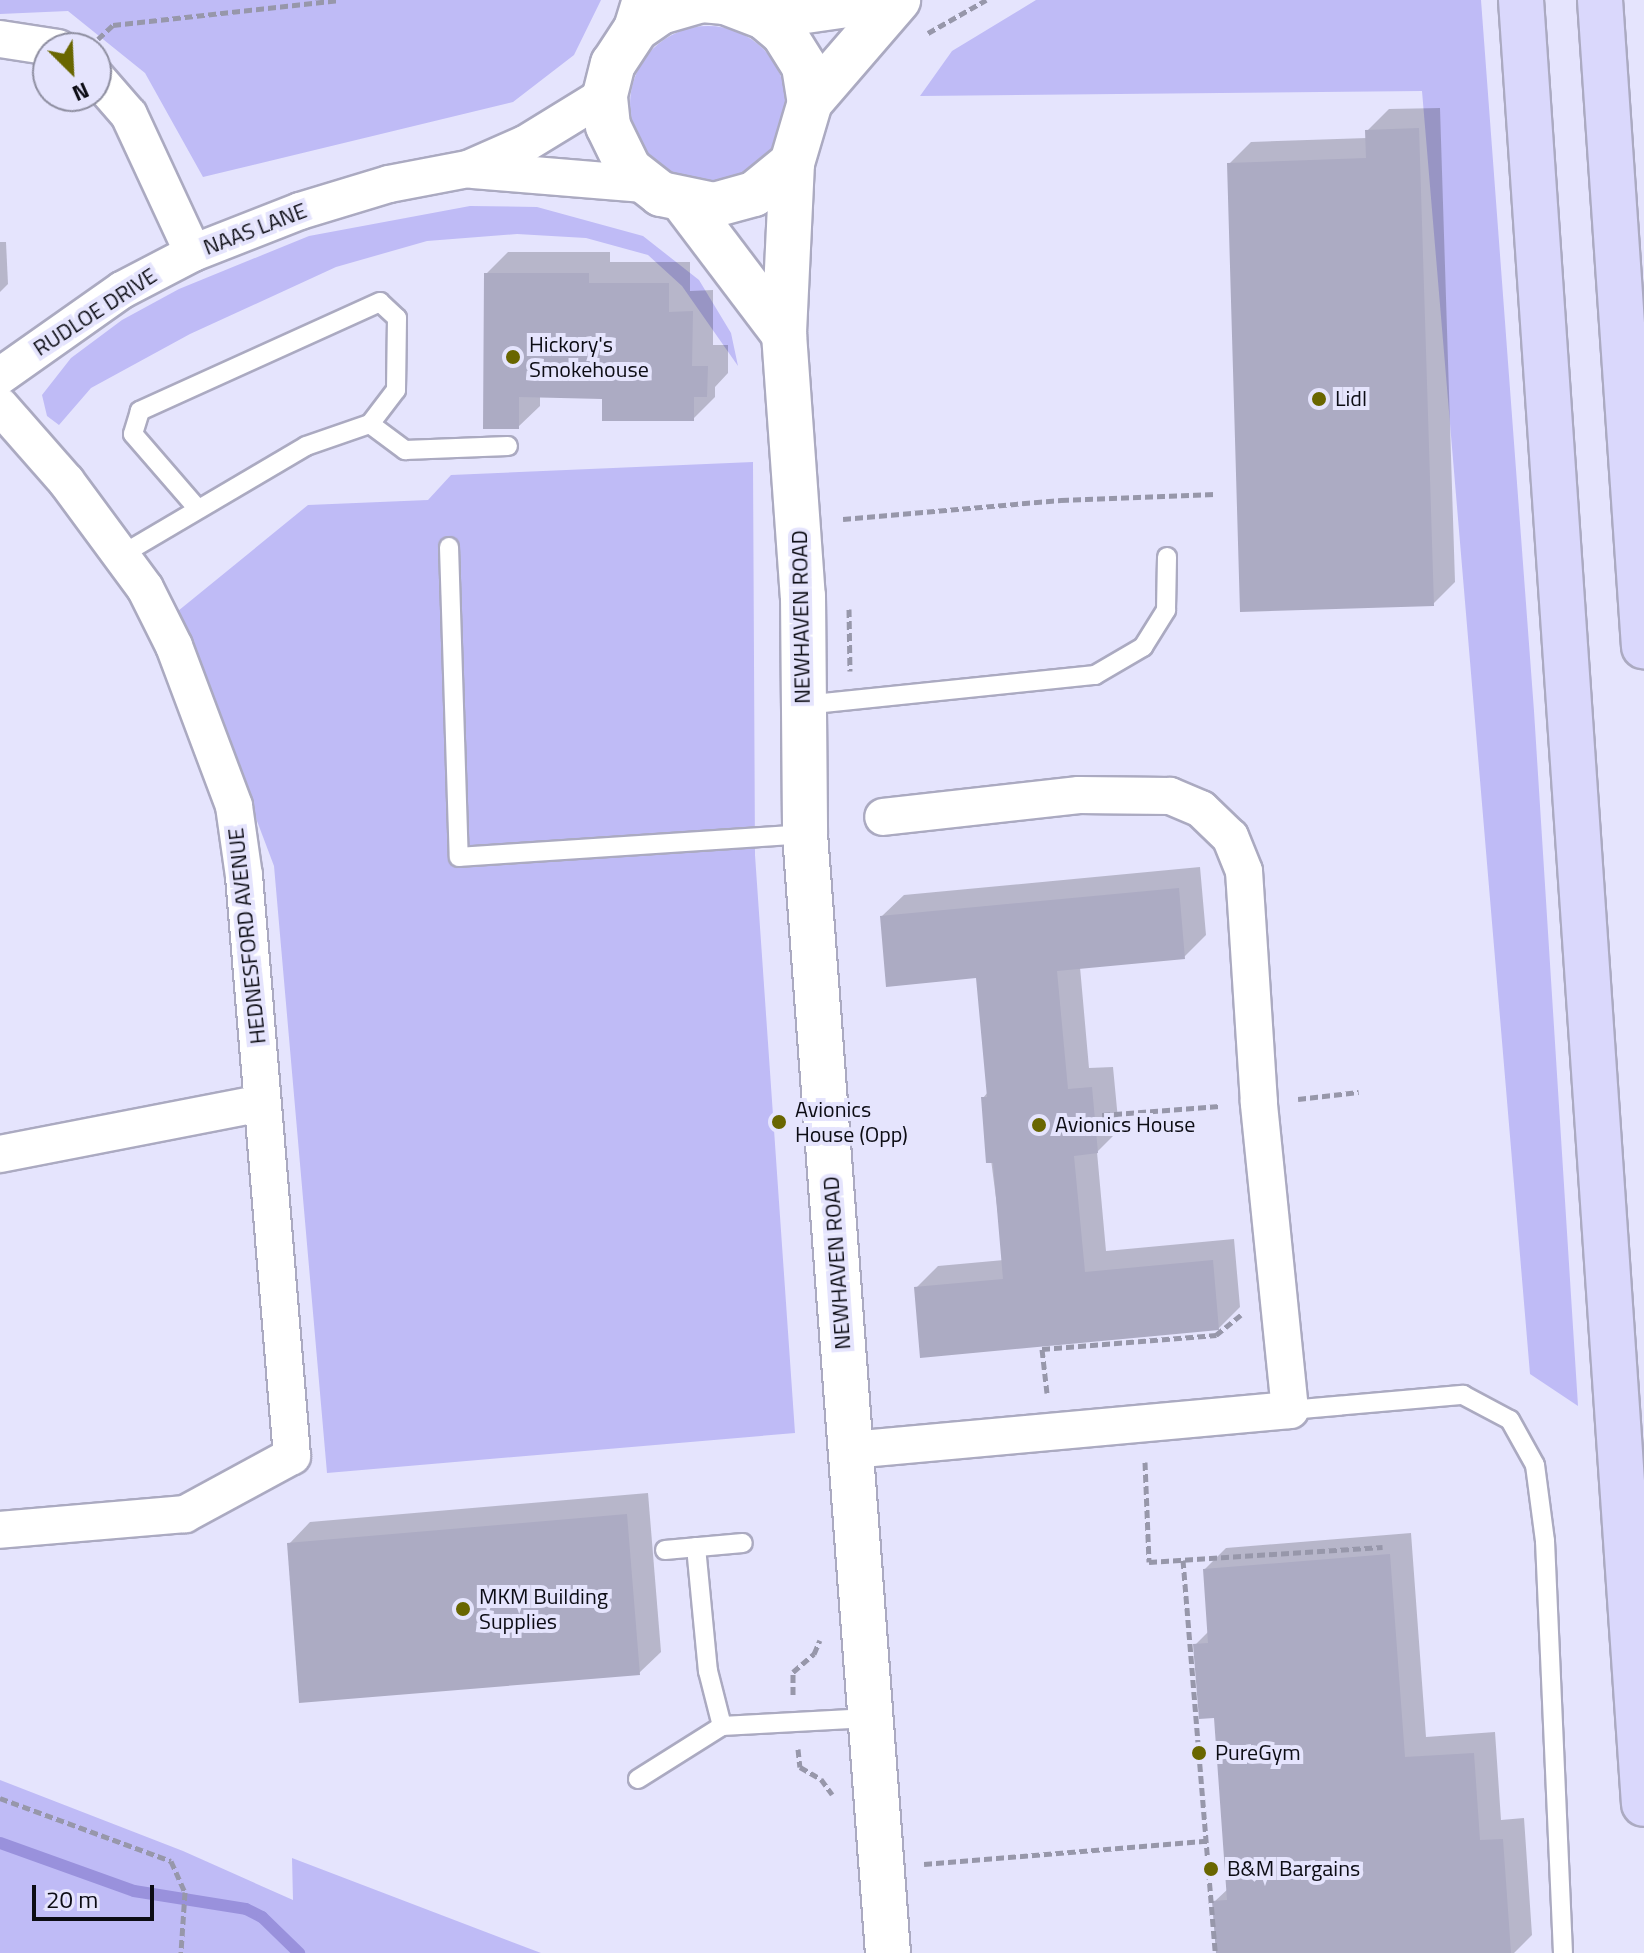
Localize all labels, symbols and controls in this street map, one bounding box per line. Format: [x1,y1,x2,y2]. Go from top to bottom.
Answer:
north arrow [32,32,112,112]
text: N [67,73,95,111]
street label: NAAS LANE [200,197,310,261]
street label: RUDLOE DRIVE [28,262,162,362]
place label: Hickory's Smokehouse [529,331,649,382]
marker: Hickory's Smokehouse [504,348,522,366]
place label: Lidl [1335,386,1367,412]
marker: Lidl [1310,390,1328,408]
street label: NEWHAVEN ROAD [786,530,816,704]
street label: HEDNESFORD AVENUE [223,827,271,1045]
place label: Avionics House (Opp) [795,1096,908,1148]
place label: Avionics House [1055,1112,1195,1138]
marker: Avionics House (Opp) [770,1113,788,1131]
marker: Avionics House [1030,1116,1048,1134]
street label: NEWHAVEN ROAD [818,1175,856,1351]
place label: MKM Building Supplies [479,1583,608,1634]
marker: MKM Building Supplies [454,1600,472,1618]
place label: PureGym [1215,1740,1301,1766]
marker: PureGym [1190,1744,1208,1762]
place label: B&M Bargains [1227,1856,1360,1882]
marker: B&M Bargains [1202,1860,1220,1878]
scale bar [36,1869,158,1919]
text: 20 m [46,1881,98,1917]

